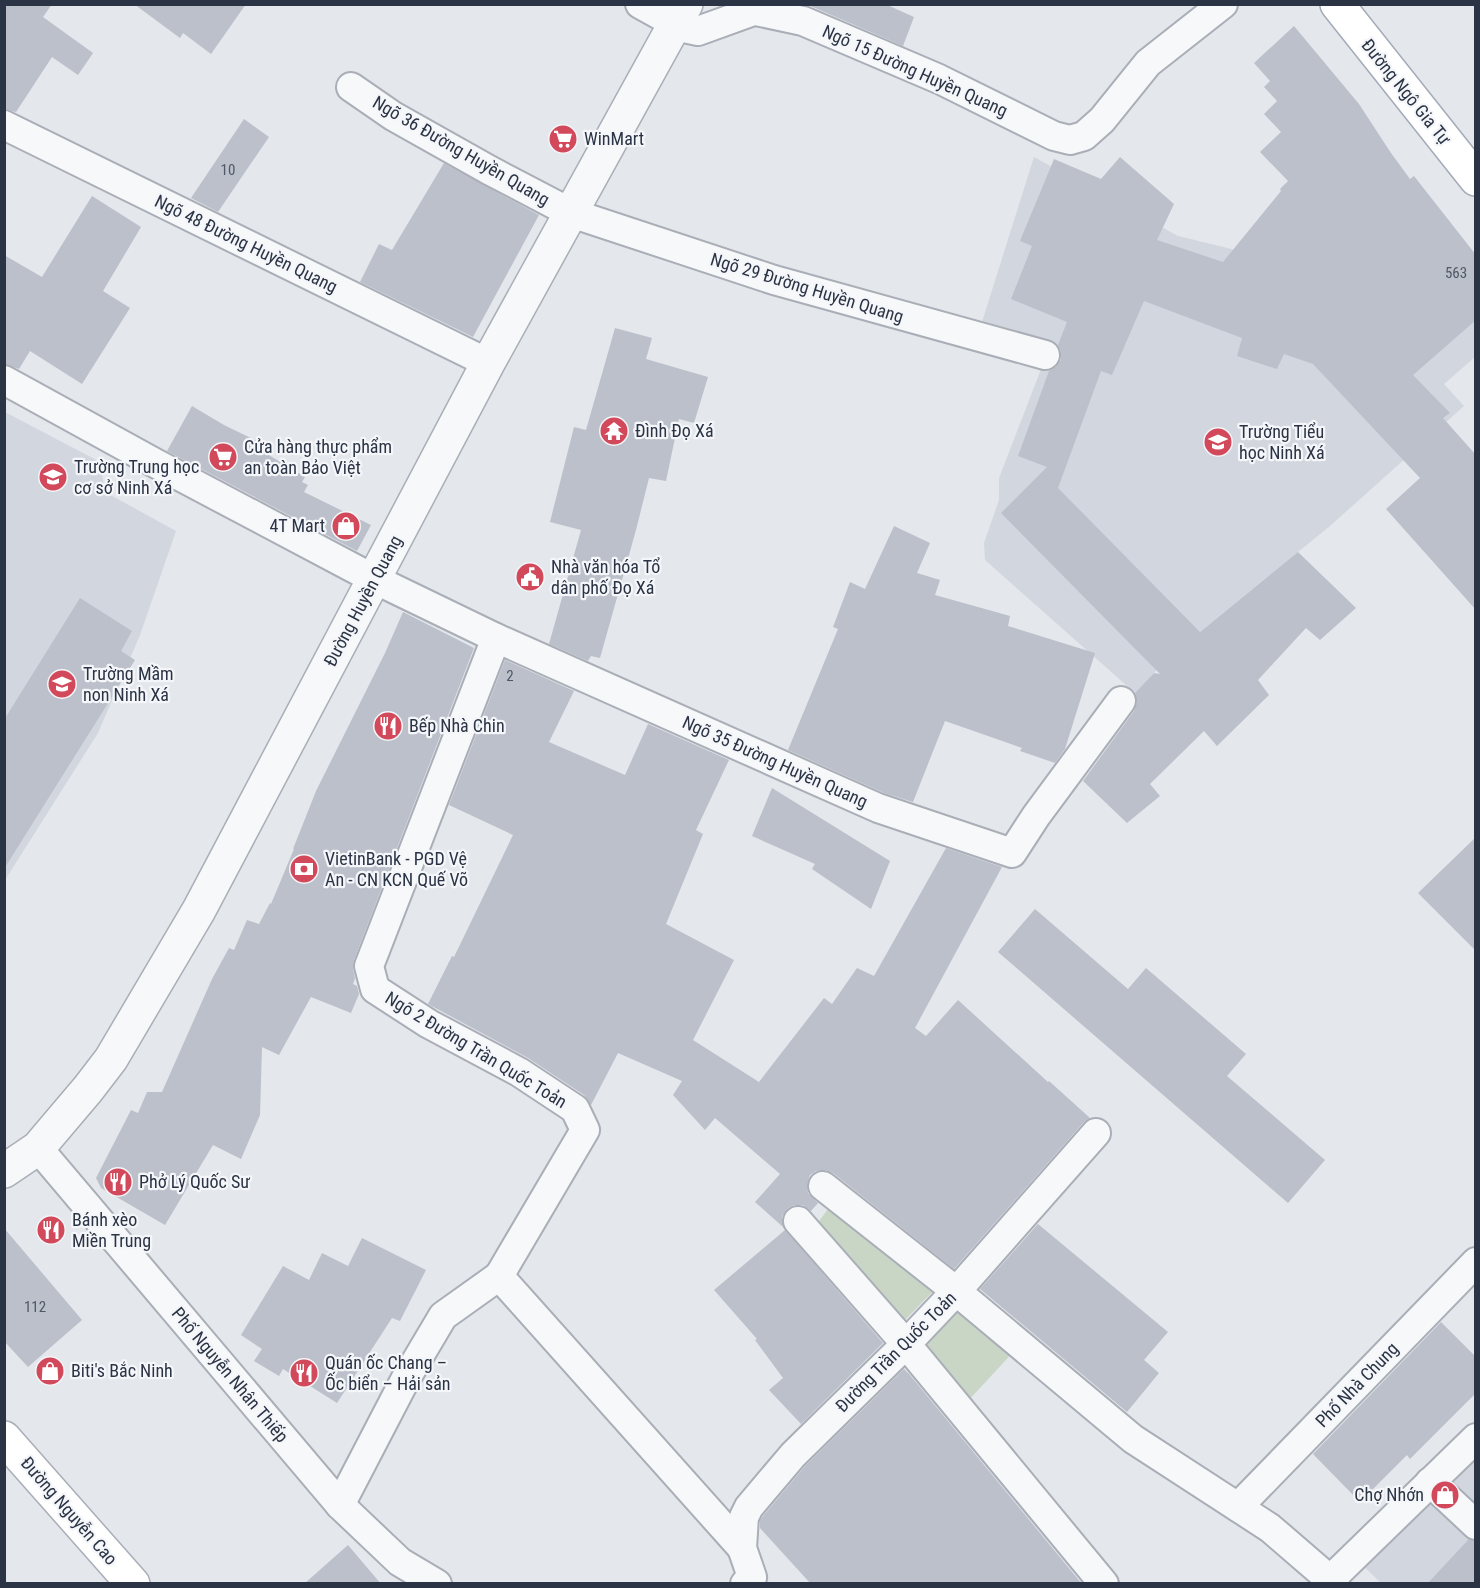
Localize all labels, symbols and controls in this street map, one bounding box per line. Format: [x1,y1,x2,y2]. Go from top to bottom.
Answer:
street label: Ngõ 15 Đường Huyền Quang [819,20,1011,121]
street label: Đường Ngô Gia Tự [1357,35,1456,149]
street label: Ngõ 36 Đường Huyền Quang [369,91,553,210]
supermarket icon: WinMart [547,123,579,155]
place label: WinMart [584,128,644,149]
house number: 10 [221,161,235,179]
street label: Ngõ 48 Đường Huyền Quang [151,190,341,297]
street label: Ngõ 29 Đường Huyền Quang [708,248,906,327]
house number: 563 [1445,264,1467,282]
temple icon: Đình Đọ Xá [598,415,630,447]
place label: Đình Đọ Xá [635,420,714,441]
place label: Trường Tiểu học Ninh Xá [1239,421,1325,463]
school or university icon: Trường Tiểu học Ninh Xá [1202,426,1234,458]
place label: Cửa hàng thực phẩm an toàn Bảo Việt [244,436,392,478]
supermarket icon: Cửa hàng thực phẩm an toàn Bảo Việt [207,441,239,473]
place label: Trường Trung học cơ sở Ninh Xá [74,456,199,498]
school or university icon: Trường Trung học cơ sở Ninh Xá [37,461,69,493]
shop icon: 4T Mart [330,510,362,542]
place label: 4T Mart [269,515,325,536]
street label: Đường Huyền Quang [319,532,406,670]
place label: Nhà văn hóa Tổ dân phố Đọ Xá [551,556,660,598]
public building icon: Nhà văn hóa Tổ dân phố Đọ Xá [514,561,546,593]
place label: Trường Mầm non Ninh Xá [83,663,174,705]
house number: 2 [506,667,514,685]
school or university icon: Trường Mầm non Ninh Xá [46,668,78,700]
restaurant icon: Bếp Nhà Chin [372,710,404,742]
street label: Ngõ 35 Đường Huyền Quang [679,711,871,812]
place label: Bếp Nhà Chin [409,715,505,736]
place label: VietinBank - PGD Vệ An - CN KCN Quế Võ [325,848,468,890]
bank icon: VietinBank - PGD Vệ An - CN KCN Quế Võ [288,853,320,885]
street label: Ngõ 2 Đường Trần Quốc Toản [382,987,571,1112]
restaurant icon: Phở Lý Quốc Sư [102,1166,134,1198]
place label: Phở Lý Quốc Sư [139,1171,250,1192]
place label: Bánh xèo Miền Trung [72,1209,151,1251]
restaurant icon: Bánh xèo Miền Trung [35,1214,67,1246]
street label: Đường Trần Quốc Toản [831,1287,960,1416]
house number: 112 [24,1298,46,1316]
street label: Phố Nguyễn Nhân Thiếp [168,1303,293,1447]
street label: Phố Nhà Chung [1311,1338,1402,1431]
place label: Quán ốc Chang – Ốc biển – Hải sản [325,1352,451,1394]
shop icon: Biti's Bắc Ninh [34,1355,66,1387]
restaurant icon: Quán ốc Chang – Ốc biển – Hải sản [288,1357,320,1389]
place label: Biti's Bắc Ninh [71,1360,173,1381]
street label: Đường Nguyễn Cao [17,1452,122,1569]
shop icon: Chợ Nhớn [1429,1479,1461,1511]
place label: Chợ Nhớn [1354,1484,1424,1505]

